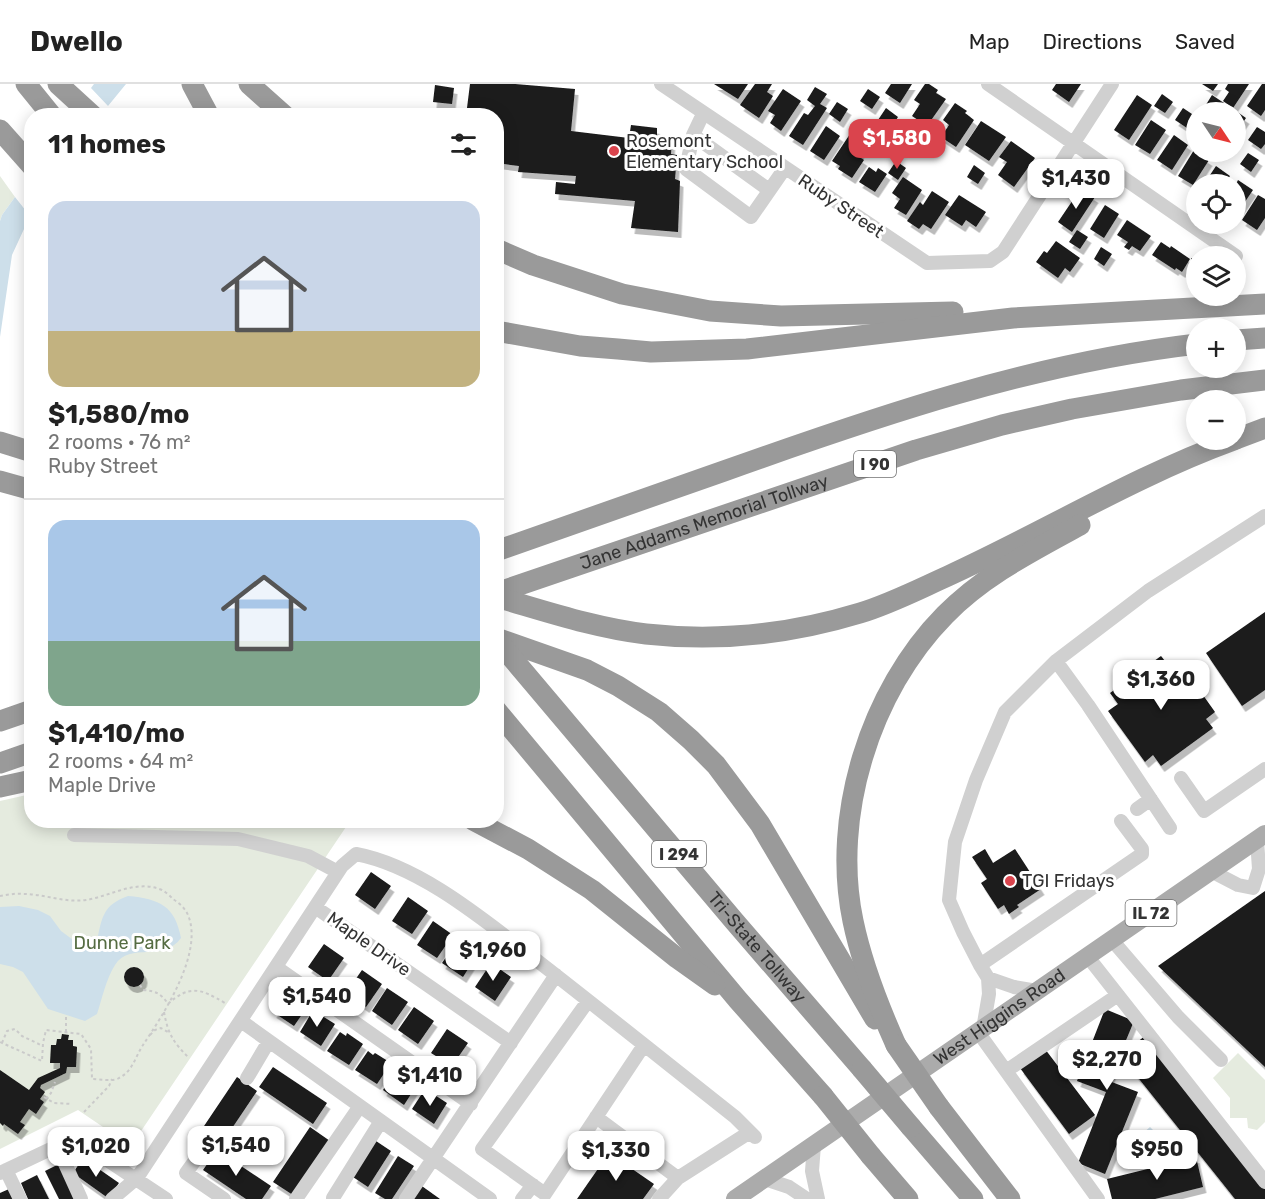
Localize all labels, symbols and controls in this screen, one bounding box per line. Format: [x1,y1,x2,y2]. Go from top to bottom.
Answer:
text: Dwello [30,25,123,58]
text: Map [969,29,1010,54]
text: Directions [1043,29,1142,54]
text: Saved [1175,29,1235,54]
north arrow [1186,102,1246,162]
map controls [1186,102,1246,450]
pin: $1,580 [848,119,946,170]
text: $1,580 [863,126,931,150]
icon: filters [447,128,480,161]
text: 11 homes [48,129,166,160]
place label: Rosemont Elementary School [626,130,783,173]
marker: Rosemont Elementary School [607,144,621,158]
pin: $1,430 [1027,159,1125,210]
text: $1,430 [1041,166,1111,190]
street label: Ruby Street [794,169,888,243]
button: locate [1186,174,1246,234]
icon: home [210,240,318,348]
button: layers [1186,246,1246,306]
button: + [1186,318,1246,378]
button: − [1186,390,1246,450]
text: $1,580/mo [48,399,189,430]
text: 2 rooms · 76 m² [48,430,191,454]
road number: I 90 [854,451,896,477]
text: Ruby Street [48,454,158,478]
street label: Jane Addams Memorial Tollway [577,470,831,575]
icon: home [210,559,318,667]
pin: $1,360 [1112,660,1210,711]
text: $1,360 [1127,667,1195,691]
text: $1,410/mo [48,718,185,749]
text: 2 rooms · 64 m² [48,749,193,773]
text: Maple Drive [48,773,156,797]
road number: I 294 [652,841,706,867]
place label: TGI Fridays [1022,870,1114,892]
marker: TGI Fridays [1003,874,1017,888]
street label: Tri-State Tollway [703,887,811,1007]
road number: IL 72 [1126,900,1176,926]
street label: Maple Drive [323,907,415,981]
pin: $1,960 [444,931,542,982]
park label: Dunne Park [74,932,171,954]
text: $1,960 [459,938,527,962]
street label: West Higgins Road [929,964,1069,1070]
pin: $1,540 [268,977,366,1028]
text: $1,540 [282,984,352,1008]
pin: $2,270 [1058,1040,1156,1091]
text: $2,270 [1072,1047,1142,1071]
pin: $1,410 [381,1056,479,1107]
text: $1,410 [397,1063,463,1087]
pin: $1,540 [187,1126,285,1177]
pin: $1,020 [47,1127,145,1178]
pin: $950 [1121,1130,1193,1181]
pin: $1,330 [567,1131,665,1182]
text: $1,540 [201,1133,271,1157]
text: $1,020 [62,1134,130,1158]
text: $950 [1131,1137,1183,1161]
text: $1,330 [582,1138,650,1162]

